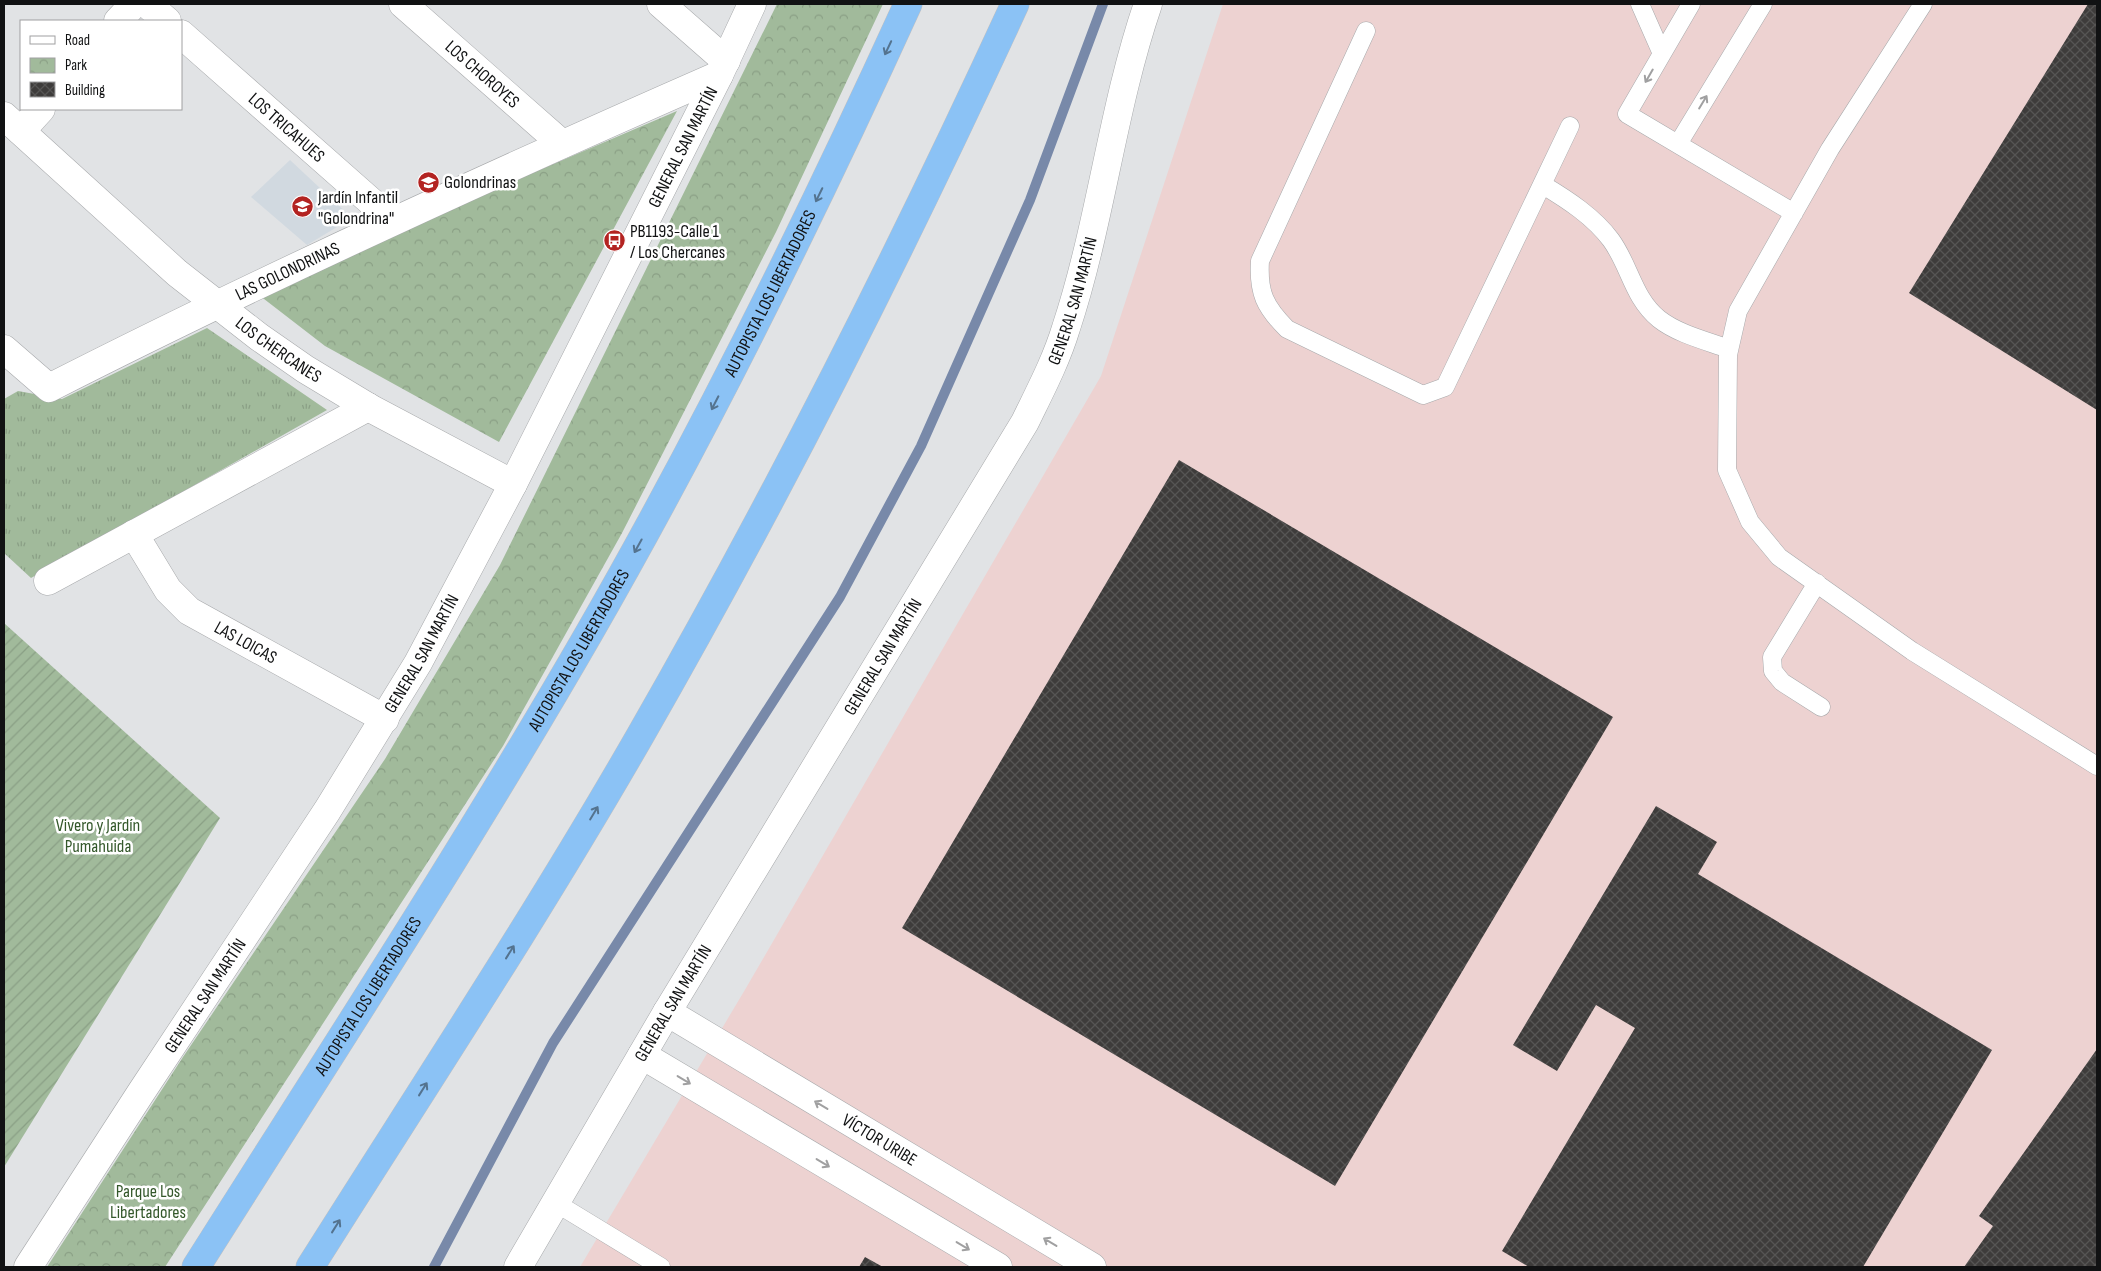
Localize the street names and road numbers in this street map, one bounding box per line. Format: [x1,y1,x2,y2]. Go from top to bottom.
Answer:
street label: LOS CHOROYES [441,36,524,113]
street label: GENERAL SAN MARTÍN [644,83,722,211]
street label: LOS TRICAHUES [244,88,329,167]
street label: AUTOPISTA LOS LIBERTADORES [720,207,821,381]
street label: GENERAL SAN MARTÍN [1043,235,1102,368]
street label: LAS GOLONDRINAS [232,238,343,305]
street label: LOS CHERCANES [231,313,325,388]
street label: AUTOPISTA LOS LIBERTADORES [523,566,634,736]
street label: GENERAL SAN MARTÍN [380,591,463,717]
street label: GENERAL SAN MARTÍN [840,595,926,719]
street label: LAS LOICAS [211,617,281,668]
street label: AUTOPISTA LOS LIBERTADORES [310,913,426,1080]
street label: GENERAL SAN MARTÍN [160,935,251,1057]
street label: GENERAL SAN MARTÍN [630,941,716,1066]
street label: VÍCTOR URIBE [838,1109,921,1171]

